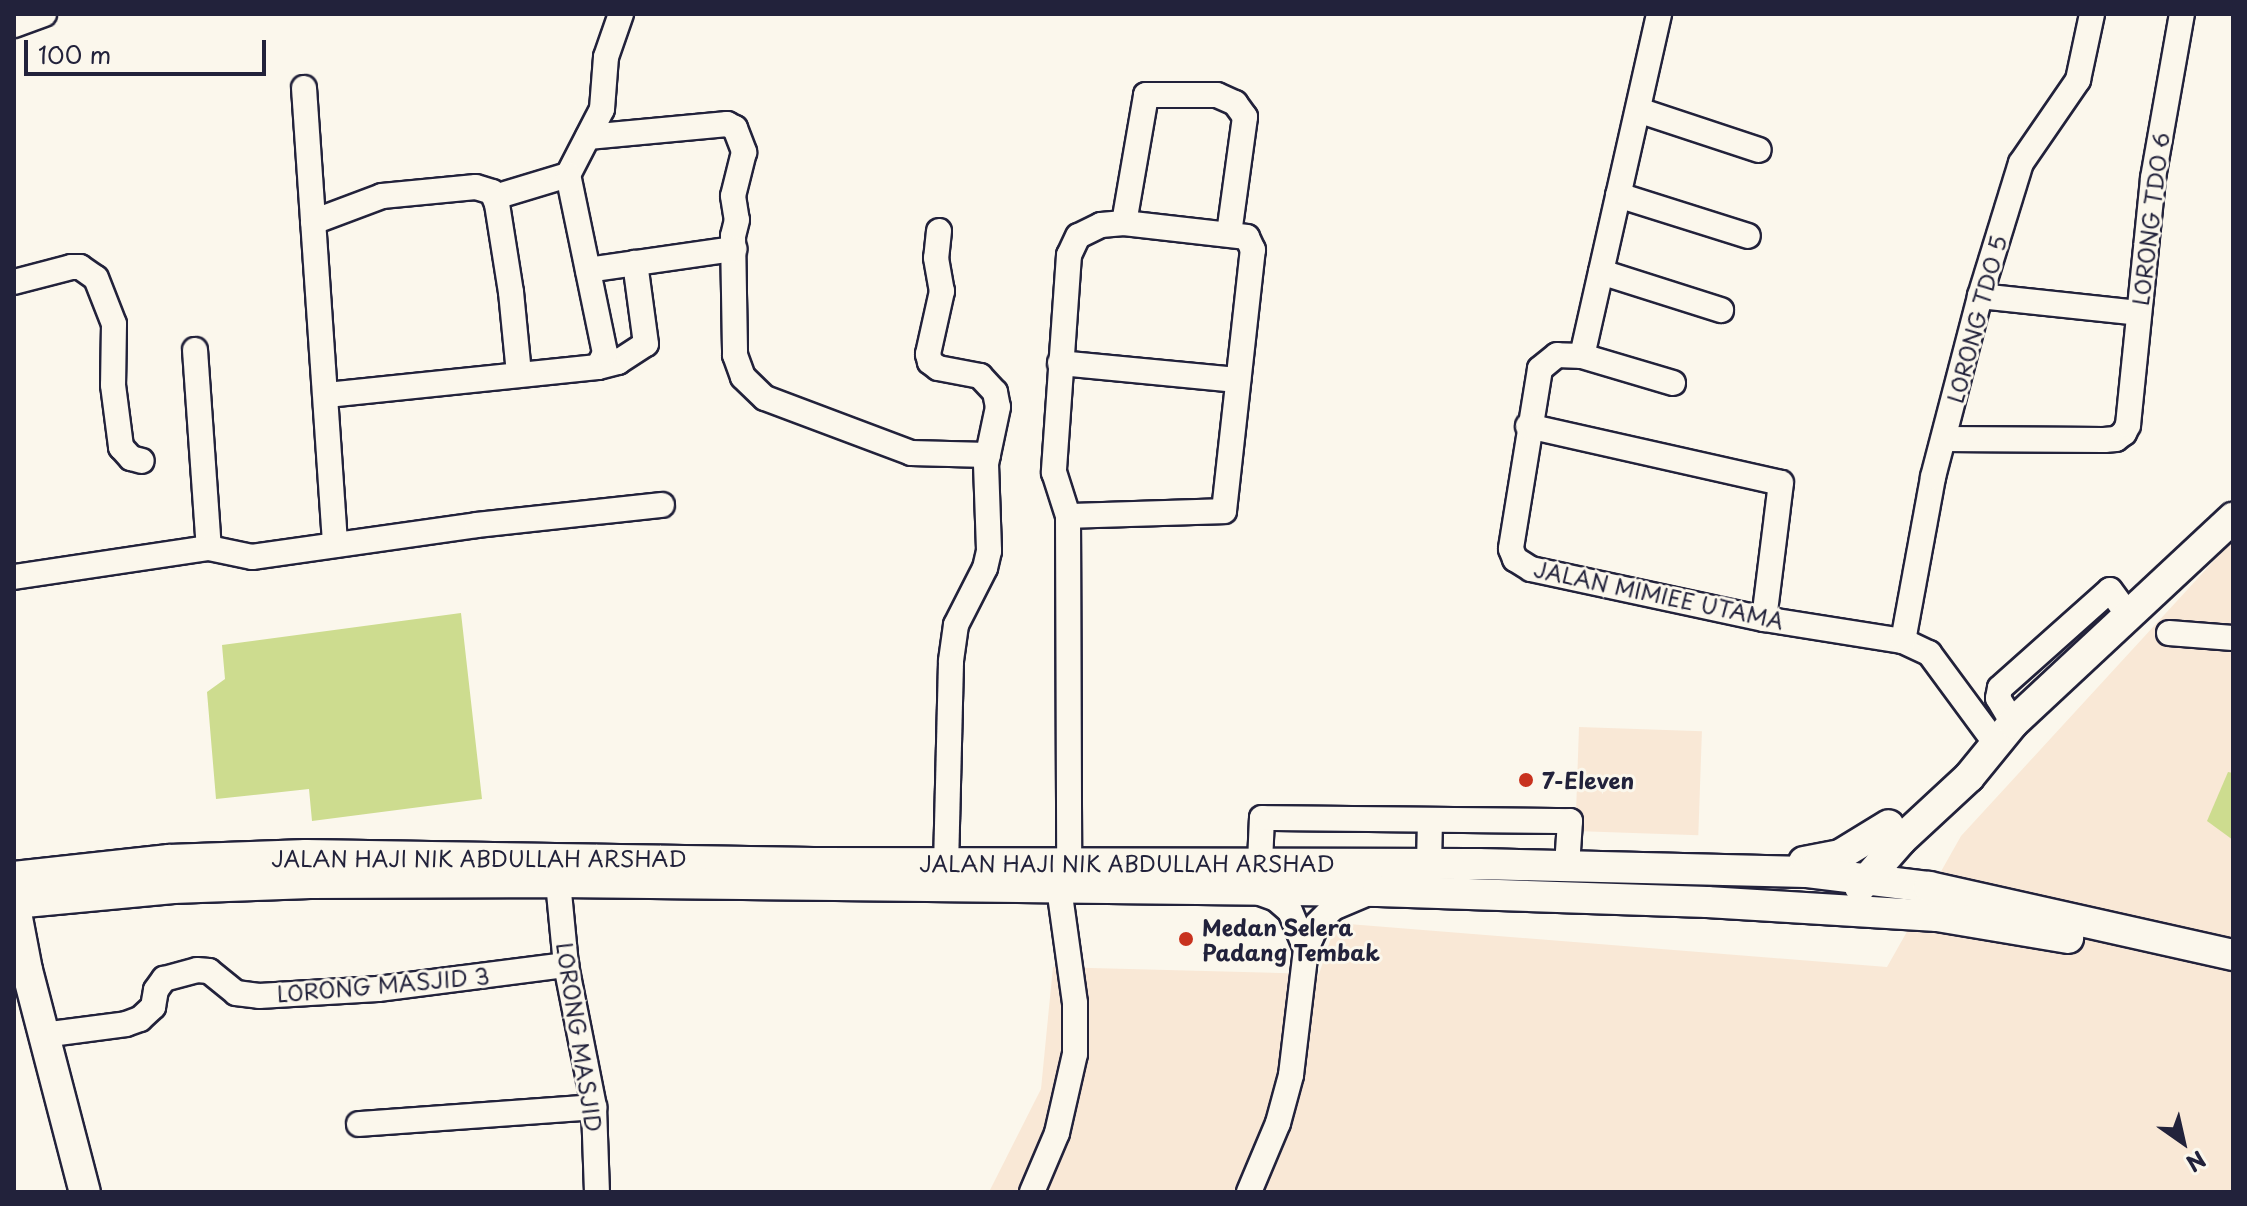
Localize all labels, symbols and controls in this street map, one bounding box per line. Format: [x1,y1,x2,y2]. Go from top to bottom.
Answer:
scale bar [28,24,270,74]
text: 100 m [38,36,111,72]
street label: LORONG TDO 6 [2126,130,2174,308]
street label: LORONG TDO 5 [1941,231,2011,407]
street label: JALAN MIMIEE UTAMA [1531,555,1787,633]
place label: 7-Eleven [1542,767,1634,793]
marker: 7-Eleven [1517,771,1535,789]
street label: JALAN HAJI NIK ABDULLAH ARSHAD [271,845,687,871]
street label: JALAN HAJI NIK ABDULLAH ARSHAD [919,850,1335,876]
place label: Medan Selera Padang Tembak [1202,913,1380,964]
marker: Medan Selera Padang Tembak [1177,930,1195,948]
street label: LORONG MASJID [552,939,608,1135]
street label: LORONG MASJID 3 [275,961,491,1007]
north arrow [2143,1102,2223,1182]
text: N [2180,1144,2213,1181]

